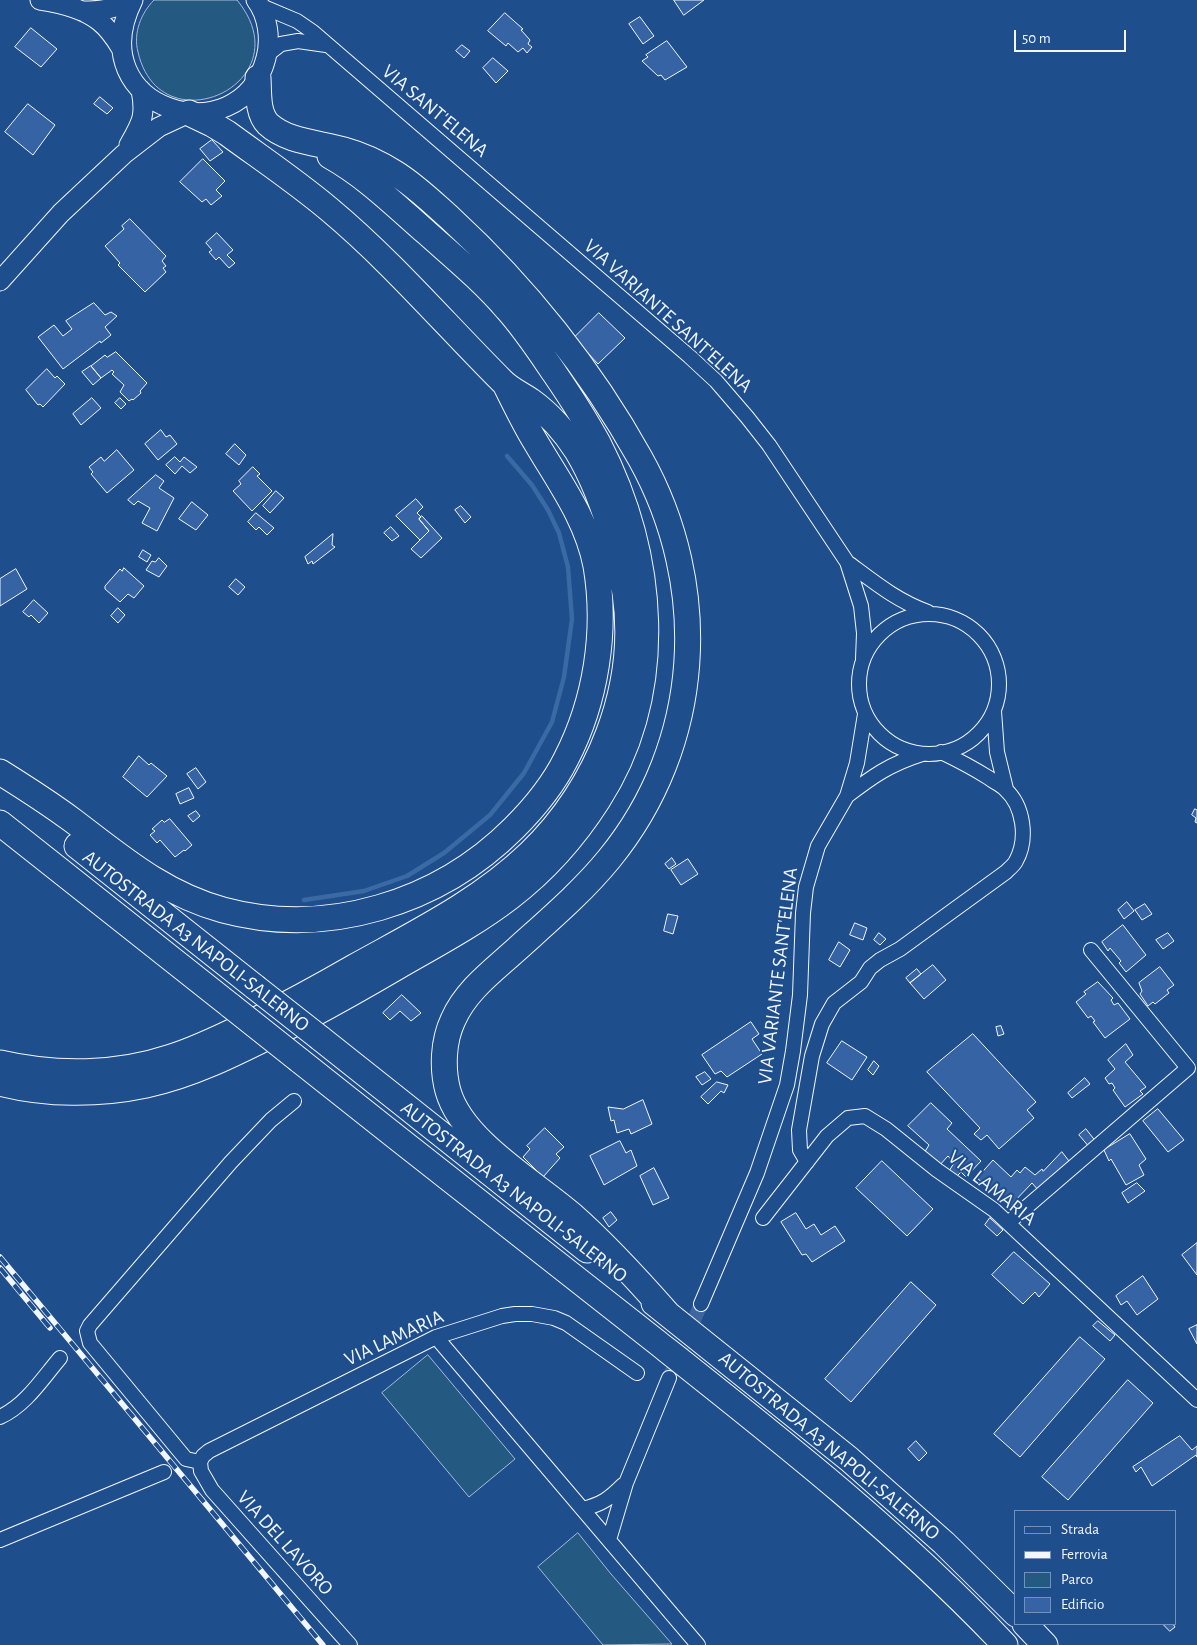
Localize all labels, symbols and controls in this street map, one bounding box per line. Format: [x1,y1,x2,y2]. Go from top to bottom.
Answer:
scale bar [1017,20,1130,52]
text: 50 m [1022,31,1051,46]
street label: VIA SANT'ELENA [377,59,493,163]
street label: VIA VARIANTE SANT'ELENA [579,234,757,398]
street label: AUTOSTRADA A3 NAPOLI-SALERNO [78,845,314,1037]
street label: VIA VARIANTE SANT'ELENA [753,866,803,1086]
street label: AUTOSTRADA A3 NAPOLI-SALERNO [396,1096,632,1288]
street label: VIA LAMARIA [943,1145,1041,1231]
street label: VIA LAMARIA [341,1305,447,1371]
street label: AUTOSTRADA A3 NAPOLI-SALERNO [714,1346,944,1546]
street label: VIA DEL LAVORO [232,1486,338,1600]
legend [1014,1510,1177,1625]
text: Strada [1061,1522,1099,1537]
text: Ferrovia [1061,1547,1108,1562]
text: Parco [1061,1572,1093,1587]
text: Edificio [1061,1597,1104,1612]

